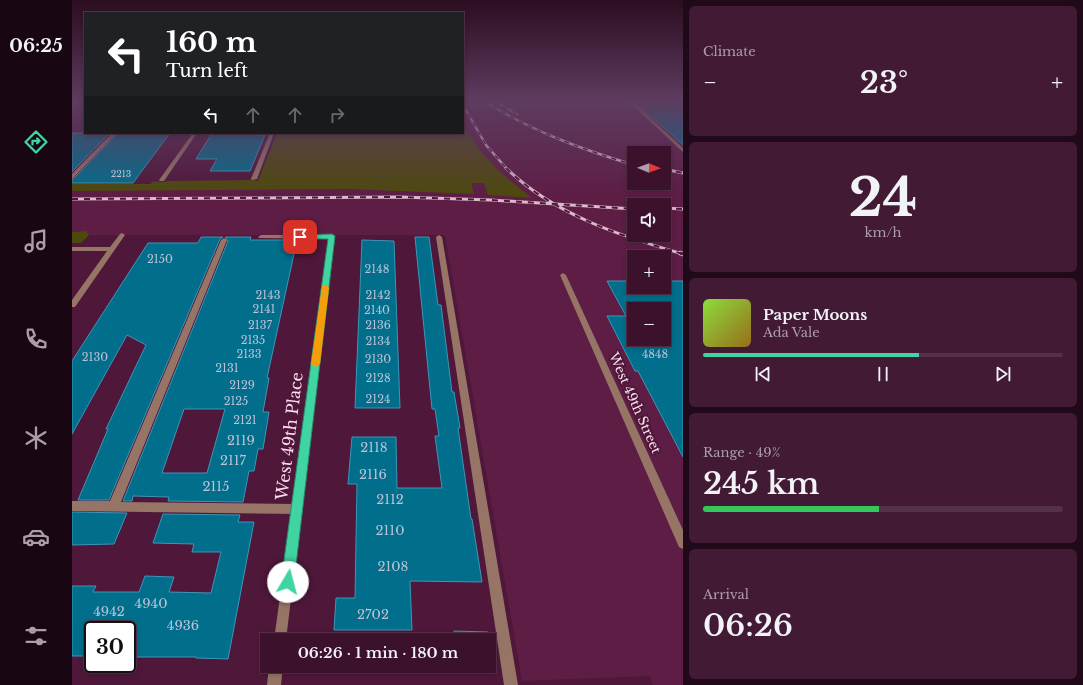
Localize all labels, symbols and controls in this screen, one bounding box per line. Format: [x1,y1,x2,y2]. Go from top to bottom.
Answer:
text: 160 m [166,25,257,60]
icon: left [100,28,152,80]
text: 06:25 [9,35,63,57]
text: Climate [703,43,756,60]
text: Turn left [166,60,248,82]
text: 23° [860,64,908,101]
text: − [703,69,717,96]
text: + [1051,69,1063,96]
icon: left [200,104,222,126]
icon: ahead [242,104,264,126]
icon: ahead [284,104,306,126]
icon: right [326,104,348,126]
icon: directions [22,128,50,156]
north arrow [627,146,671,190]
map controls [627,146,671,346]
text: 24 [849,166,917,230]
house number: 2213 [111,168,131,179]
button: sound [627,198,671,242]
pin [283,220,317,254]
text: km/h [865,224,901,241]
icon: arrive [289,226,311,248]
icon: music [22,227,50,255]
button: + [627,250,671,294]
house number: 2150 [147,252,173,266]
house number: 2148 [365,262,389,276]
house number: 2143 [256,288,281,302]
house number: 2142 [366,288,391,302]
house number: 2141 [252,302,276,316]
button: − [627,302,671,346]
house number: 2140 [364,303,390,317]
text: Paper Moons [763,305,867,324]
house number: 2137 [248,318,272,332]
house number: 2136 [365,318,391,332]
text: Ada Vale [763,324,820,341]
icon: phone [22,325,50,353]
house number: 2135 [241,333,265,347]
house number: 2134 [366,334,390,348]
house number: 2133 [236,347,262,361]
house number: 4848 [642,347,668,361]
street label: West 49th Street [605,349,665,456]
house number: 2130 [82,350,108,364]
house number: 2130 [365,352,391,366]
house number: 2131 [215,361,239,375]
icon: previous [752,363,774,385]
icon: pause [872,363,894,385]
icon: next [992,363,1014,385]
street label: West 49th Place [271,371,307,502]
house number: 2128 [365,371,391,385]
house number: 2129 [229,378,255,392]
house number: 2124 [366,392,390,406]
house number: 2125 [224,394,248,408]
house number: 2121 [233,413,257,427]
icon: climate [22,424,50,452]
house number: 2119 [227,432,255,449]
house number: 2118 [360,439,388,456]
text: Range · 49% [703,444,780,461]
house number: 2117 [220,452,247,469]
text: 245 km [703,465,820,502]
house number: 2116 [359,466,387,483]
house number: 2115 [203,478,230,495]
house number: 2112 [376,491,404,508]
house number: 2110 [376,522,404,539]
icon: car [22,523,50,551]
house number: 2108 [378,558,409,575]
position arrow [267,561,309,603]
text: Arrival [703,586,749,603]
house number: 4940 [135,595,167,612]
house number: 4942 [93,603,125,620]
house number: 2702 [357,606,389,623]
text: 06:26 [703,607,793,644]
house number: 4936 [167,617,199,634]
speed limit sign: 30 [84,621,136,673]
icon: filters [22,622,50,650]
text: 06:26 · 1 min · 180 m [298,643,458,662]

